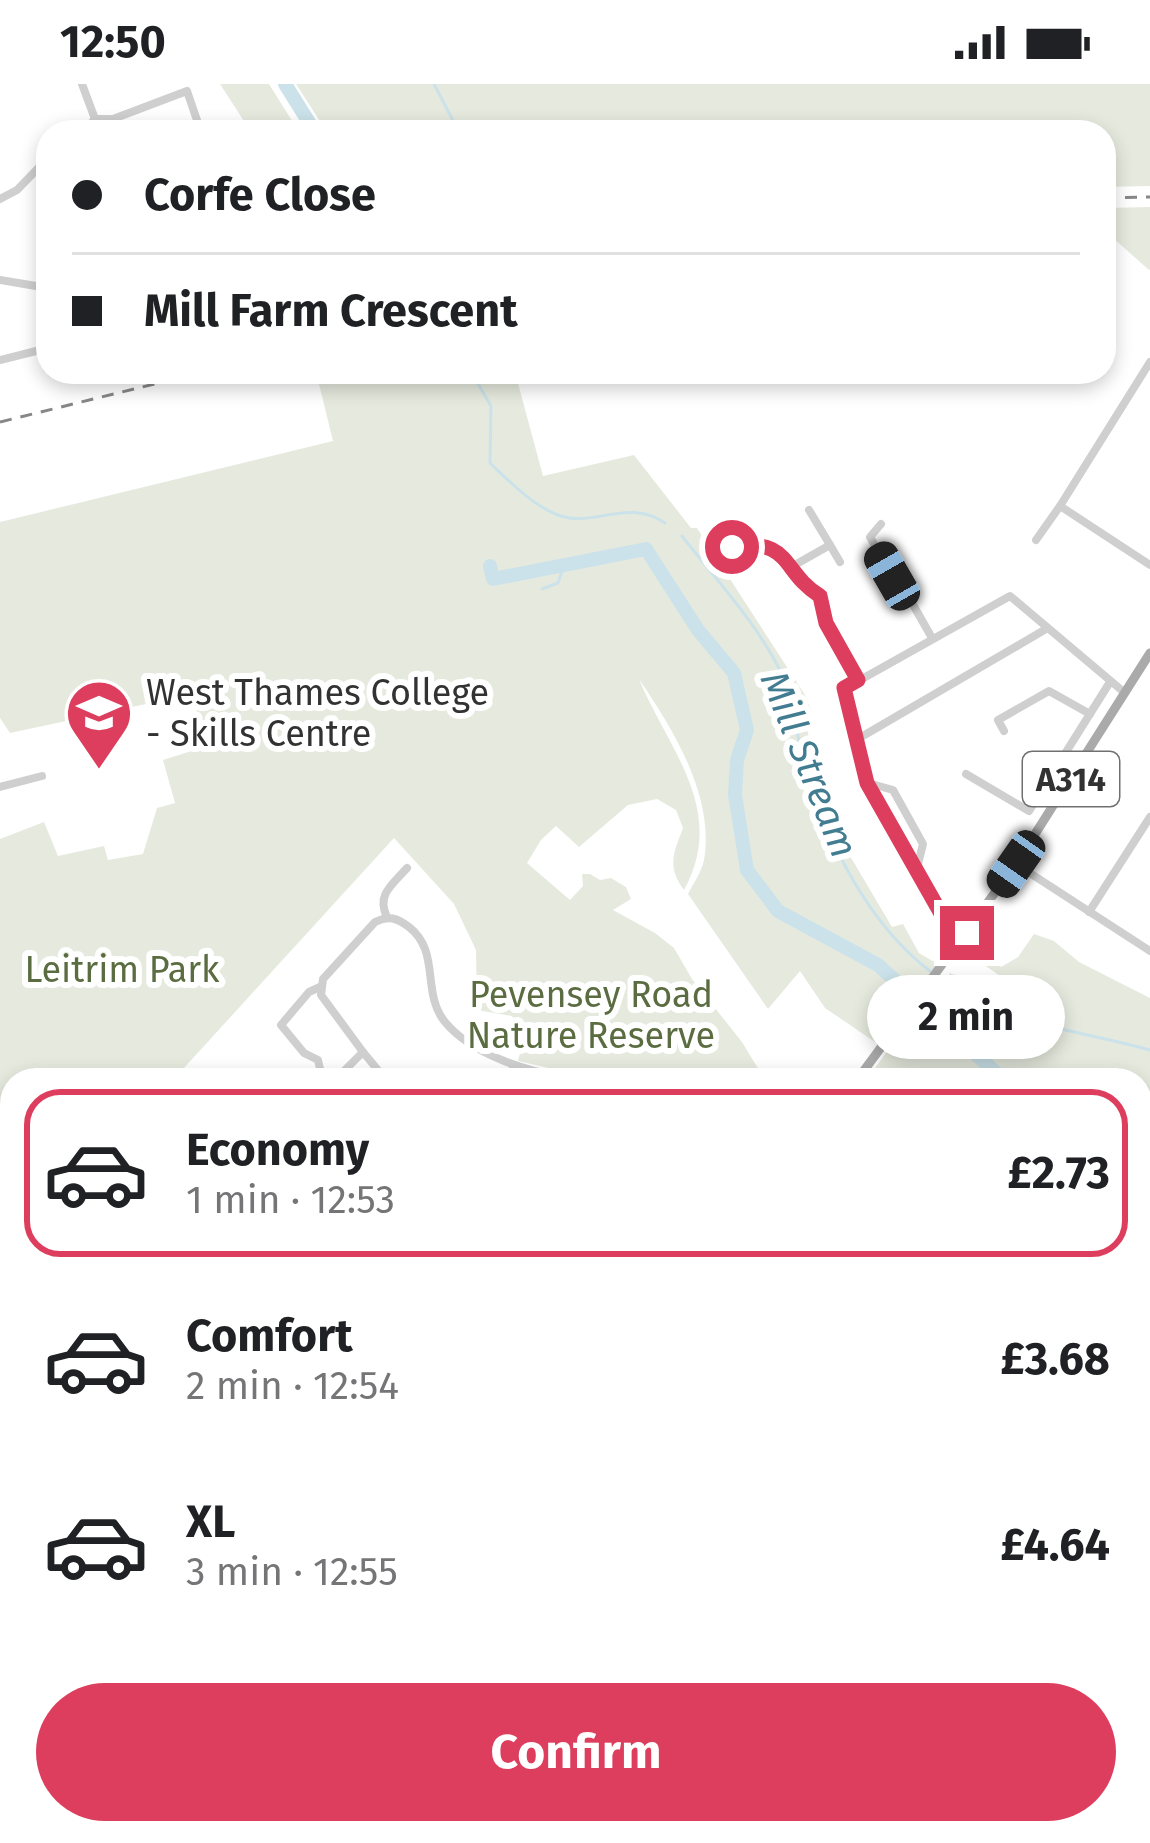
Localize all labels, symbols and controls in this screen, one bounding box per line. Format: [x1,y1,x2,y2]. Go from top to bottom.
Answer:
text: 12:50 [60,15,166,69]
text: Corfe Close [144,168,376,222]
text: Mill Farm Crescent [144,284,518,338]
route start [705,520,759,574]
car [858,536,926,616]
water label: Mill Stream [751,664,867,864]
place label: West Thames College - Skills Centre [146,671,489,756]
school or university icon: West Thames College - Skills Centre [64,678,134,772]
road number: A314 [1023,752,1119,806]
car [981,824,1051,904]
route end [940,906,994,960]
park label: Leitrim Park [24,948,220,992]
park label: Pevensey Road Nature Reserve [467,973,715,1058]
callout: 2 min [868,975,1066,1059]
text: 2 min [918,994,1014,1040]
icon: car [42,1119,150,1227]
text: Economy [186,1123,369,1177]
text: £2.73 [1008,1146,1110,1200]
text: 1 min · 12:53 [186,1177,395,1223]
icon: car [42,1305,150,1413]
text: Comfort [186,1309,353,1363]
text: £3.68 [1000,1332,1110,1386]
text: 2 min · 12:54 [186,1363,399,1409]
icon: car [42,1491,150,1599]
text: XL [186,1495,235,1549]
text: £4.64 [1001,1518,1110,1572]
text: 3 min · 12:55 [186,1549,398,1595]
button: Confirm [36,1683,1116,1821]

